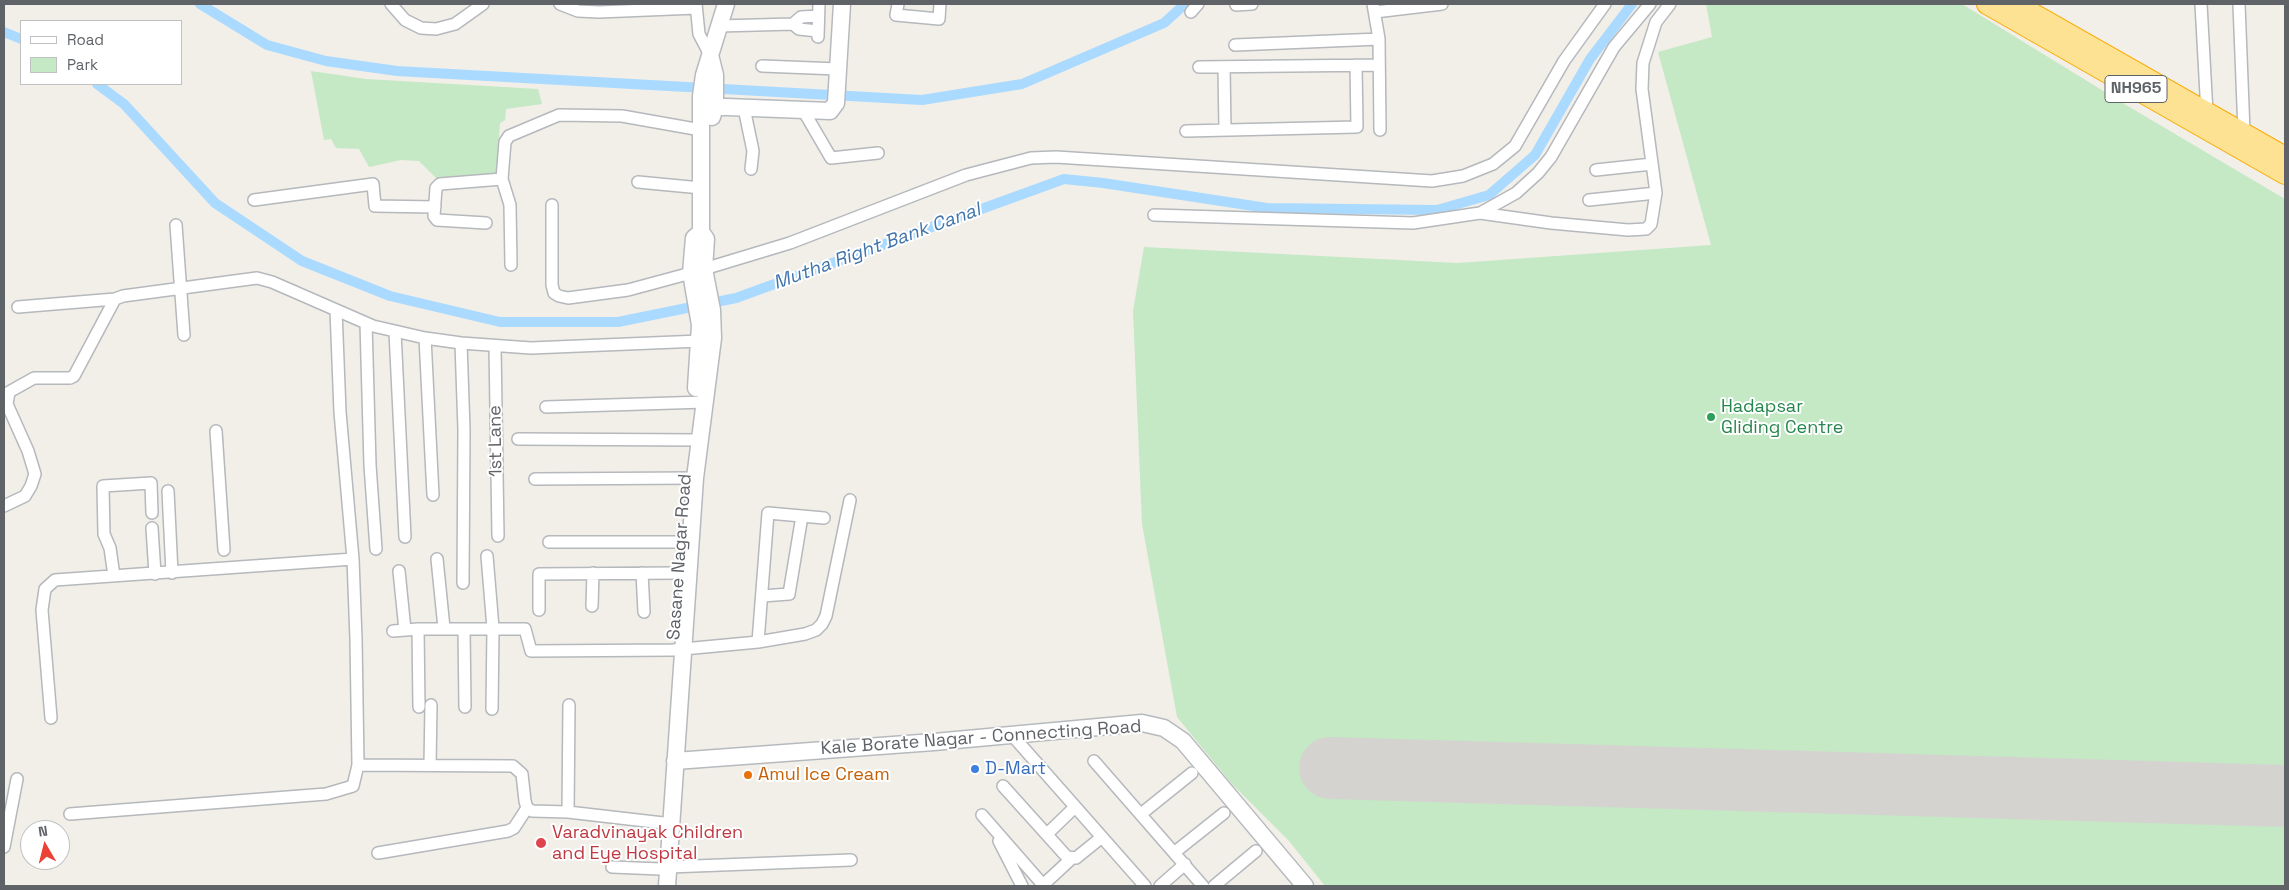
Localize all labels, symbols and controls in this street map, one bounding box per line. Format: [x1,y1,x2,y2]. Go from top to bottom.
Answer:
legend [20,20,182,85]
text: Road [67,30,104,49]
text: Park [67,55,98,74]
road number: NH965 [2105,76,2167,102]
water label: Mutha Right Bank Canal [770,199,984,295]
place label: Hadapsar Gliding Centre [1721,396,1843,438]
street label: 1st Lane [485,405,507,477]
marker: Hadapsar Gliding Centre [1705,411,1717,423]
street label: Sasane Nagar Road [663,473,697,641]
street label: Kale Borate Nagar - Connecting Road [820,716,1142,760]
place label: D-Mart [985,758,1046,780]
marker: D-Mart [969,763,981,775]
place label: Amul Ice Cream [758,764,890,786]
marker: Amul Ice Cream [742,769,754,781]
north arrow [20,820,70,870]
text: N [37,822,49,841]
place label: Varadvinayak Children and Eye Hospital [552,822,743,864]
marker: Varadvinayak Children and Eye Hospital [534,836,548,850]

